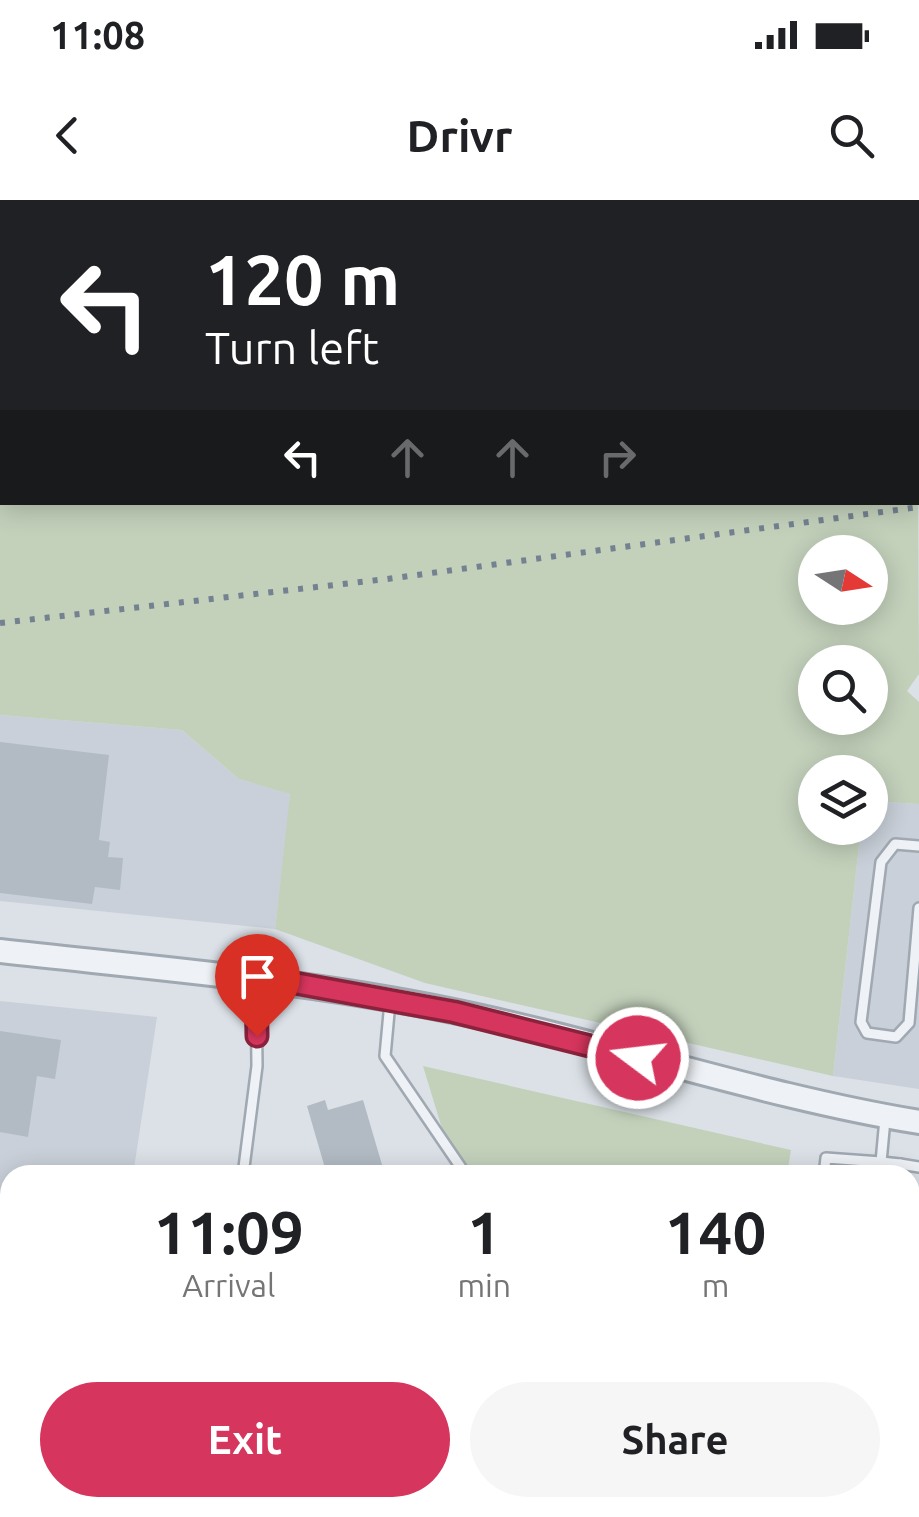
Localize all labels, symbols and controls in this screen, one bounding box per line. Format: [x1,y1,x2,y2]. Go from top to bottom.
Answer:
text: 11:08 [50,14,145,56]
icon: back [40,108,95,163]
icon: search [824,108,879,163]
text: Drivr [407,110,512,161]
icon: left [40,240,170,370]
text: 120 m [205,240,400,318]
text: Turn left [205,322,379,373]
icon: left [275,430,330,485]
icon: ahead [380,430,435,485]
icon: ahead [485,430,540,485]
icon: right [590,430,645,485]
north arrow [798,535,888,625]
map controls [798,535,888,845]
button: search [798,645,888,735]
button: layers [798,755,888,845]
pin [215,934,300,1037]
icon: arrive [230,949,285,1004]
position arrow [586,1006,690,1110]
text: 11:09 [154,1198,304,1265]
text: 1 [467,1198,501,1265]
text: 140 [665,1198,766,1265]
text: Arrival [182,1267,275,1303]
text: min [457,1267,511,1303]
text: m [702,1267,729,1303]
button: Exit [40,1382,450,1497]
button: Share [470,1382,880,1497]

